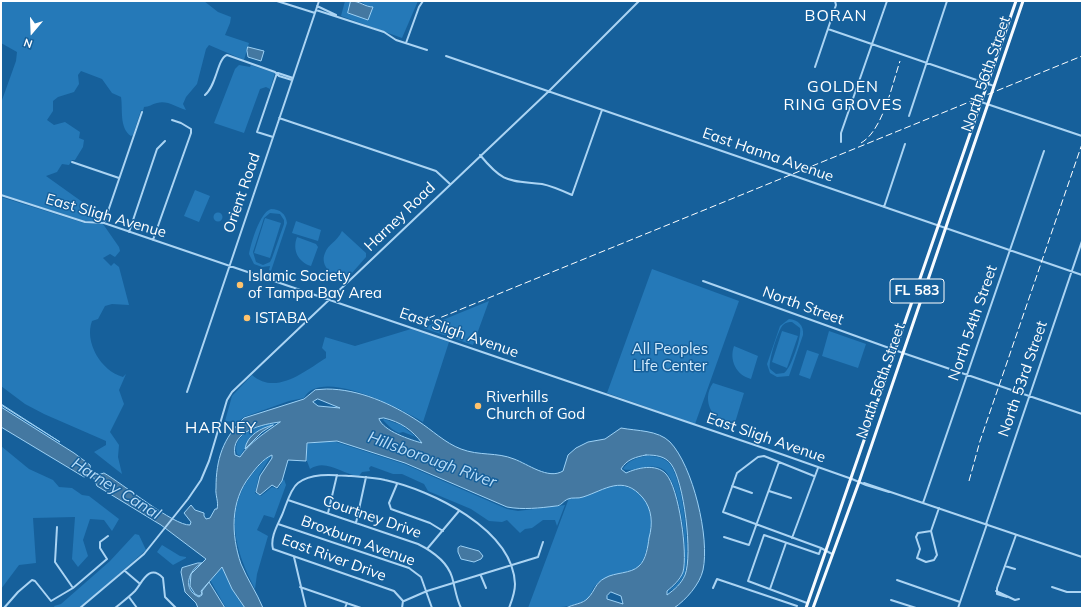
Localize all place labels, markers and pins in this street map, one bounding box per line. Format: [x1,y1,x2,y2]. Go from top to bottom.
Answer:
place label: Islamic Society of Tampa Bay Area [248,267,382,302]
marker: Islamic Society of Tampa Bay Area [235,280,245,290]
place label: ISTABA [255,309,308,327]
marker: ISTABA [242,313,252,323]
place label: Riverhills Church of God [486,388,585,423]
marker: Riverhills Church of God [473,401,483,411]

